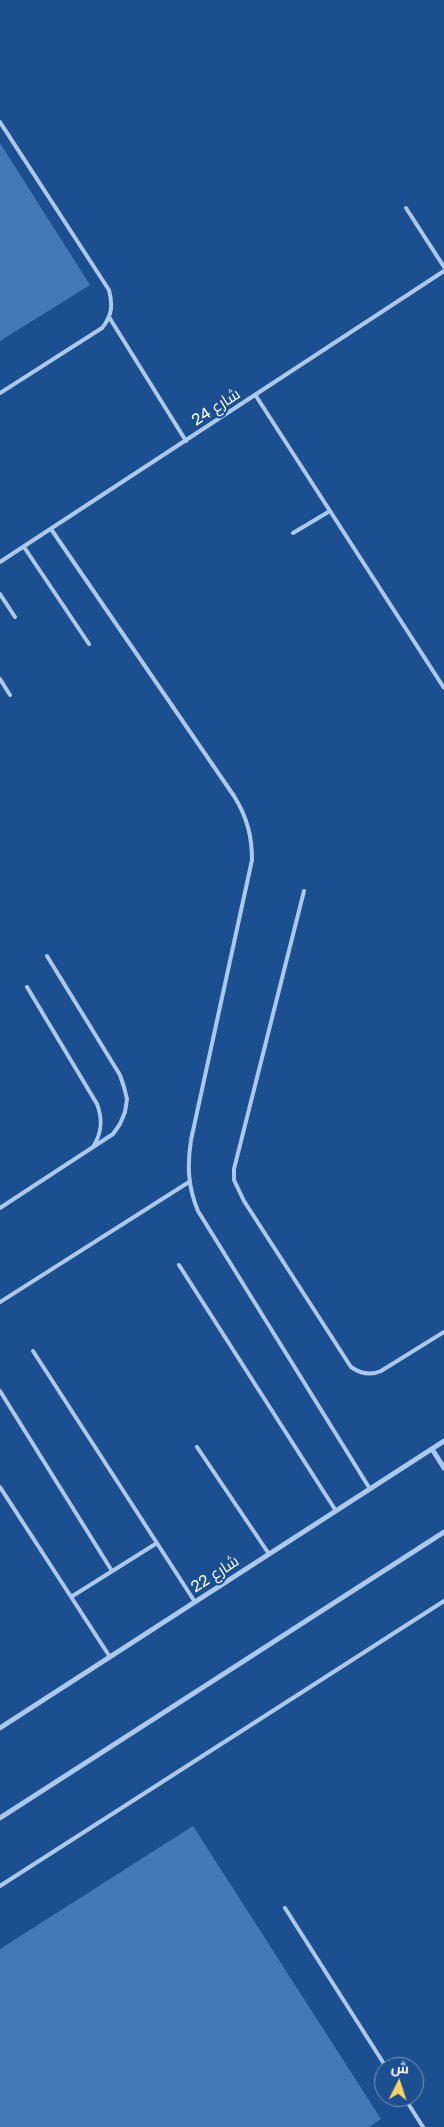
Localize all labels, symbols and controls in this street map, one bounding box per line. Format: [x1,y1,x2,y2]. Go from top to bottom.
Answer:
street label: شارع 24 [188,384,244,430]
street label: شارع 22 [187,1551,243,1597]
north arrow [374,2057,424,2107]
text: ش [390,2058,410,2077]

